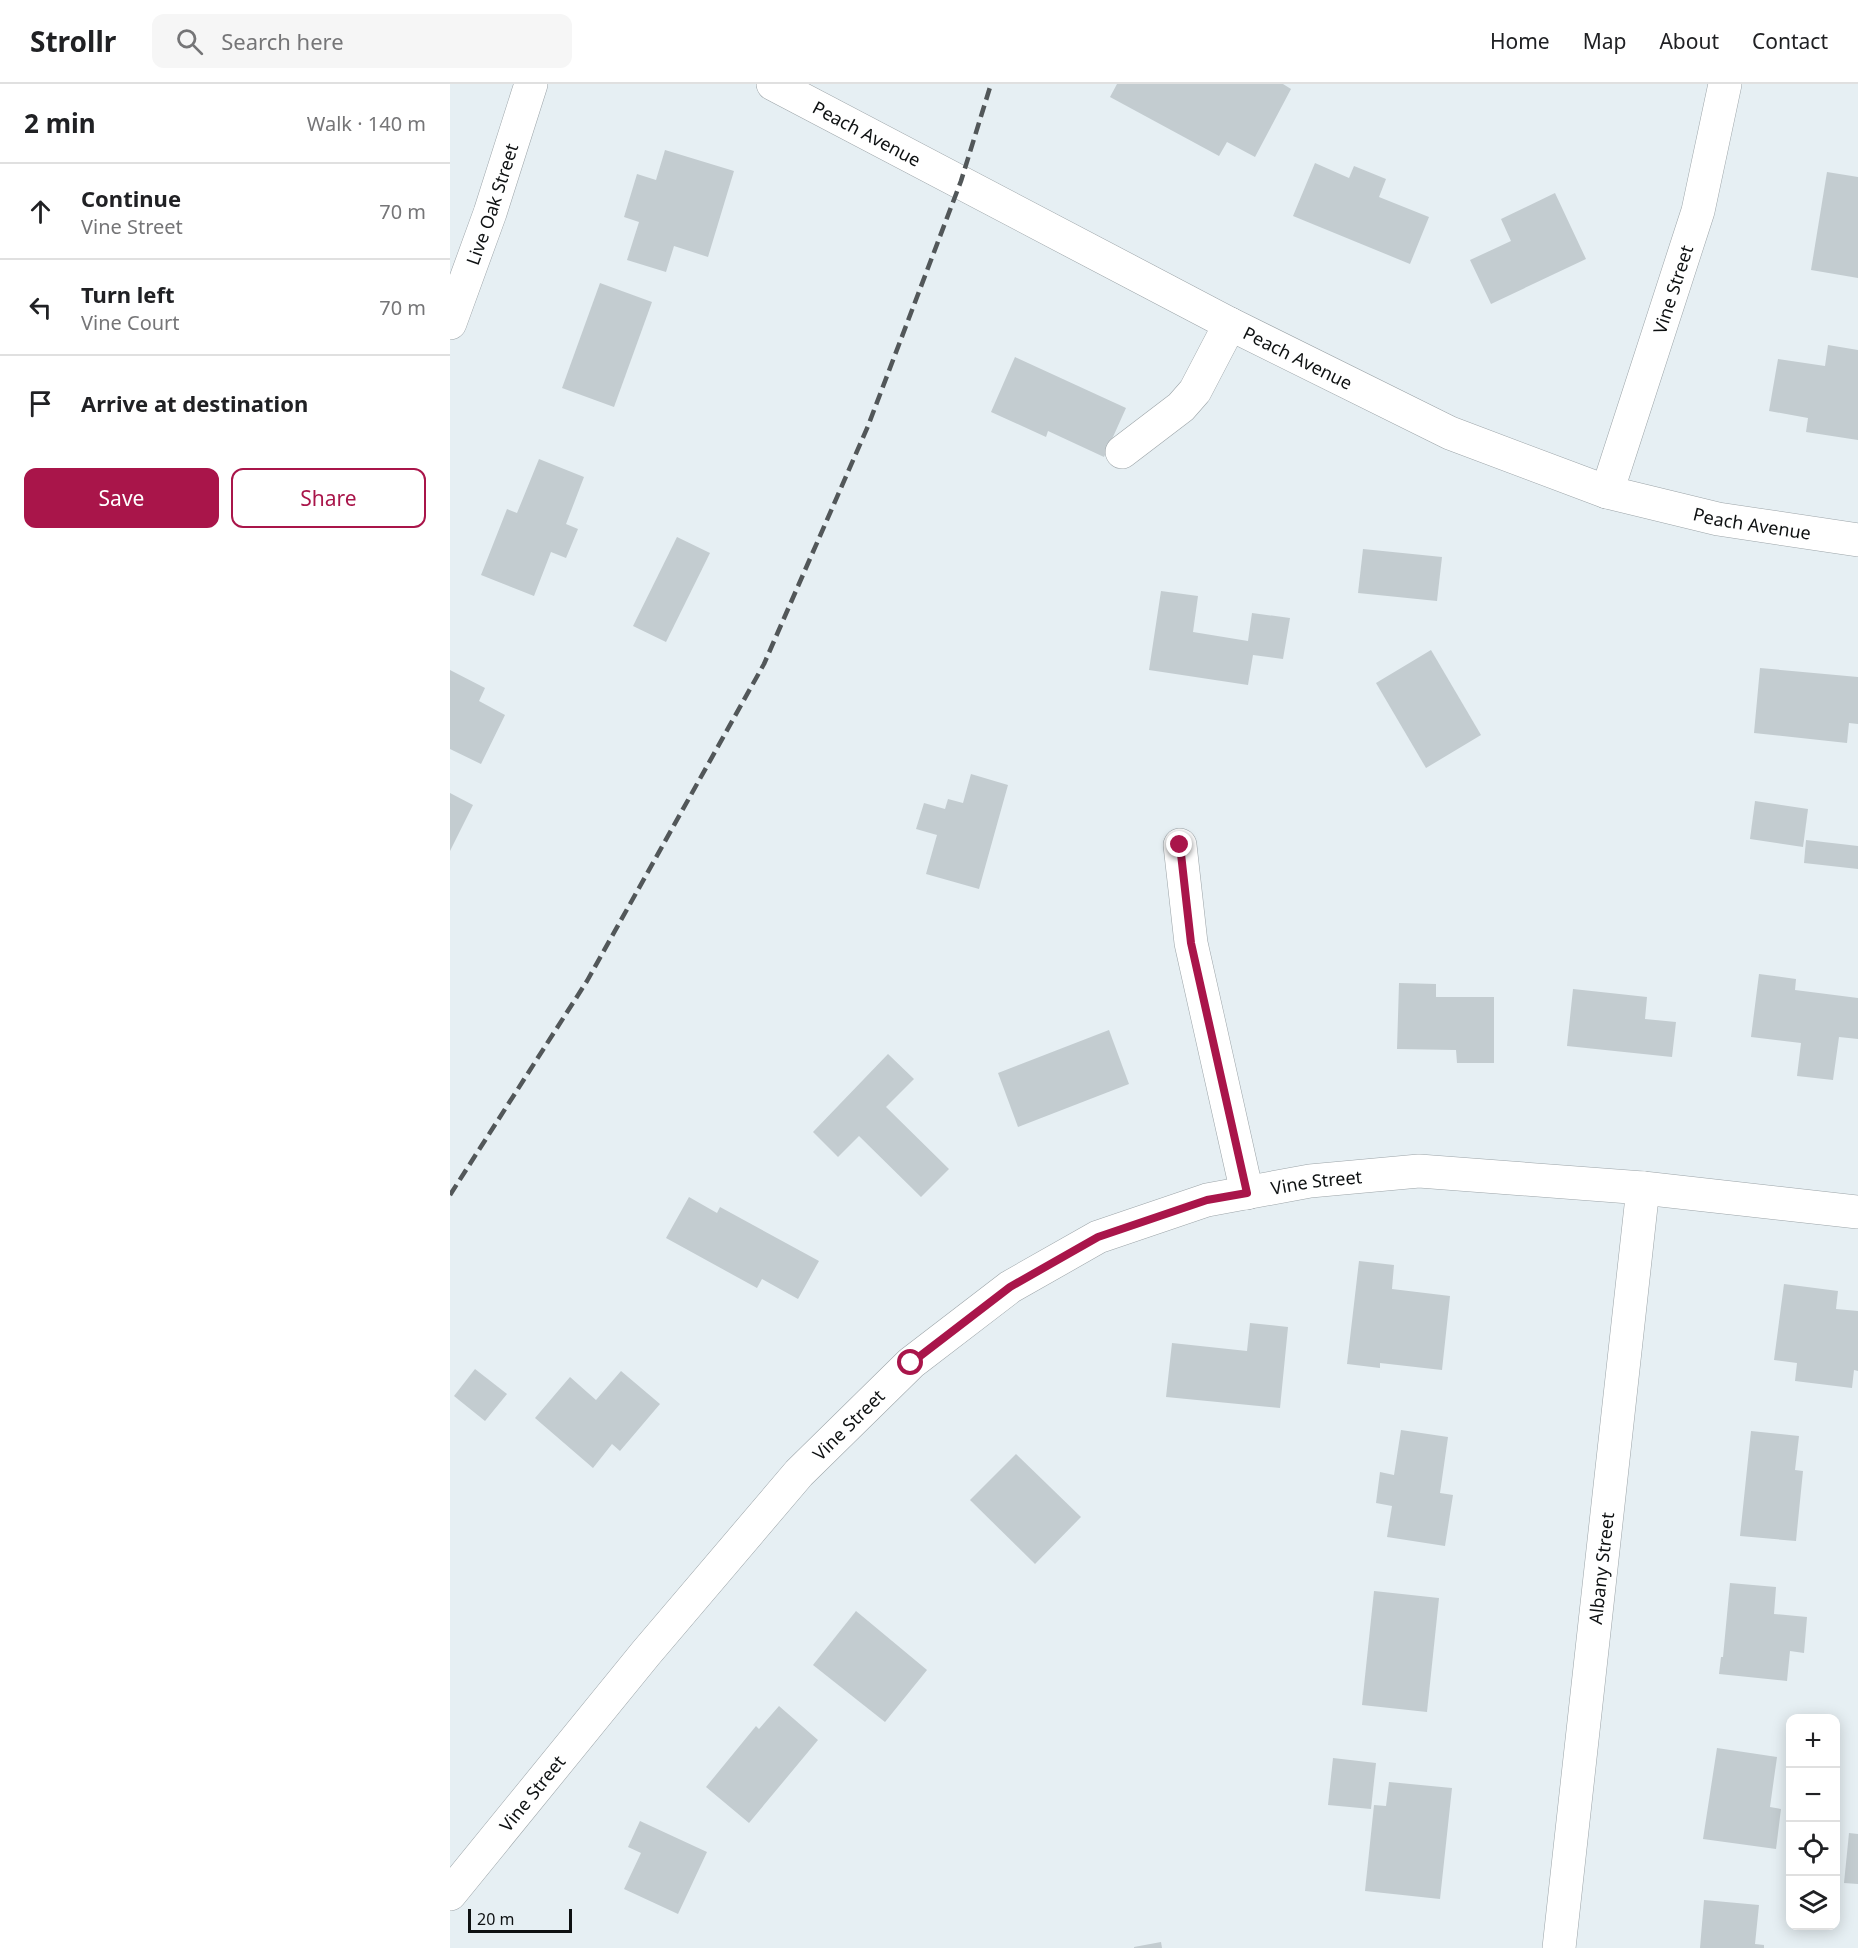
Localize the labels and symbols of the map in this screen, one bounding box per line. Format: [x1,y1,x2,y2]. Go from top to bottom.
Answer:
street label: Peach Avenue [809,95,925,172]
street label: Live Oak Street [460,140,524,268]
street label: Vine Street [1647,242,1698,337]
street label: Peach Avenue [1239,321,1357,395]
street label: Peach Avenue [1691,501,1812,545]
route end [1166,831,1192,857]
street label: Vine Street [1269,1164,1364,1200]
route start [897,1349,923,1375]
street label: Vine Street [807,1384,890,1465]
street label: Albany Street [1583,1511,1619,1626]
street label: Vine Street [494,1750,571,1836]
scale bar [468,1906,572,1934]

